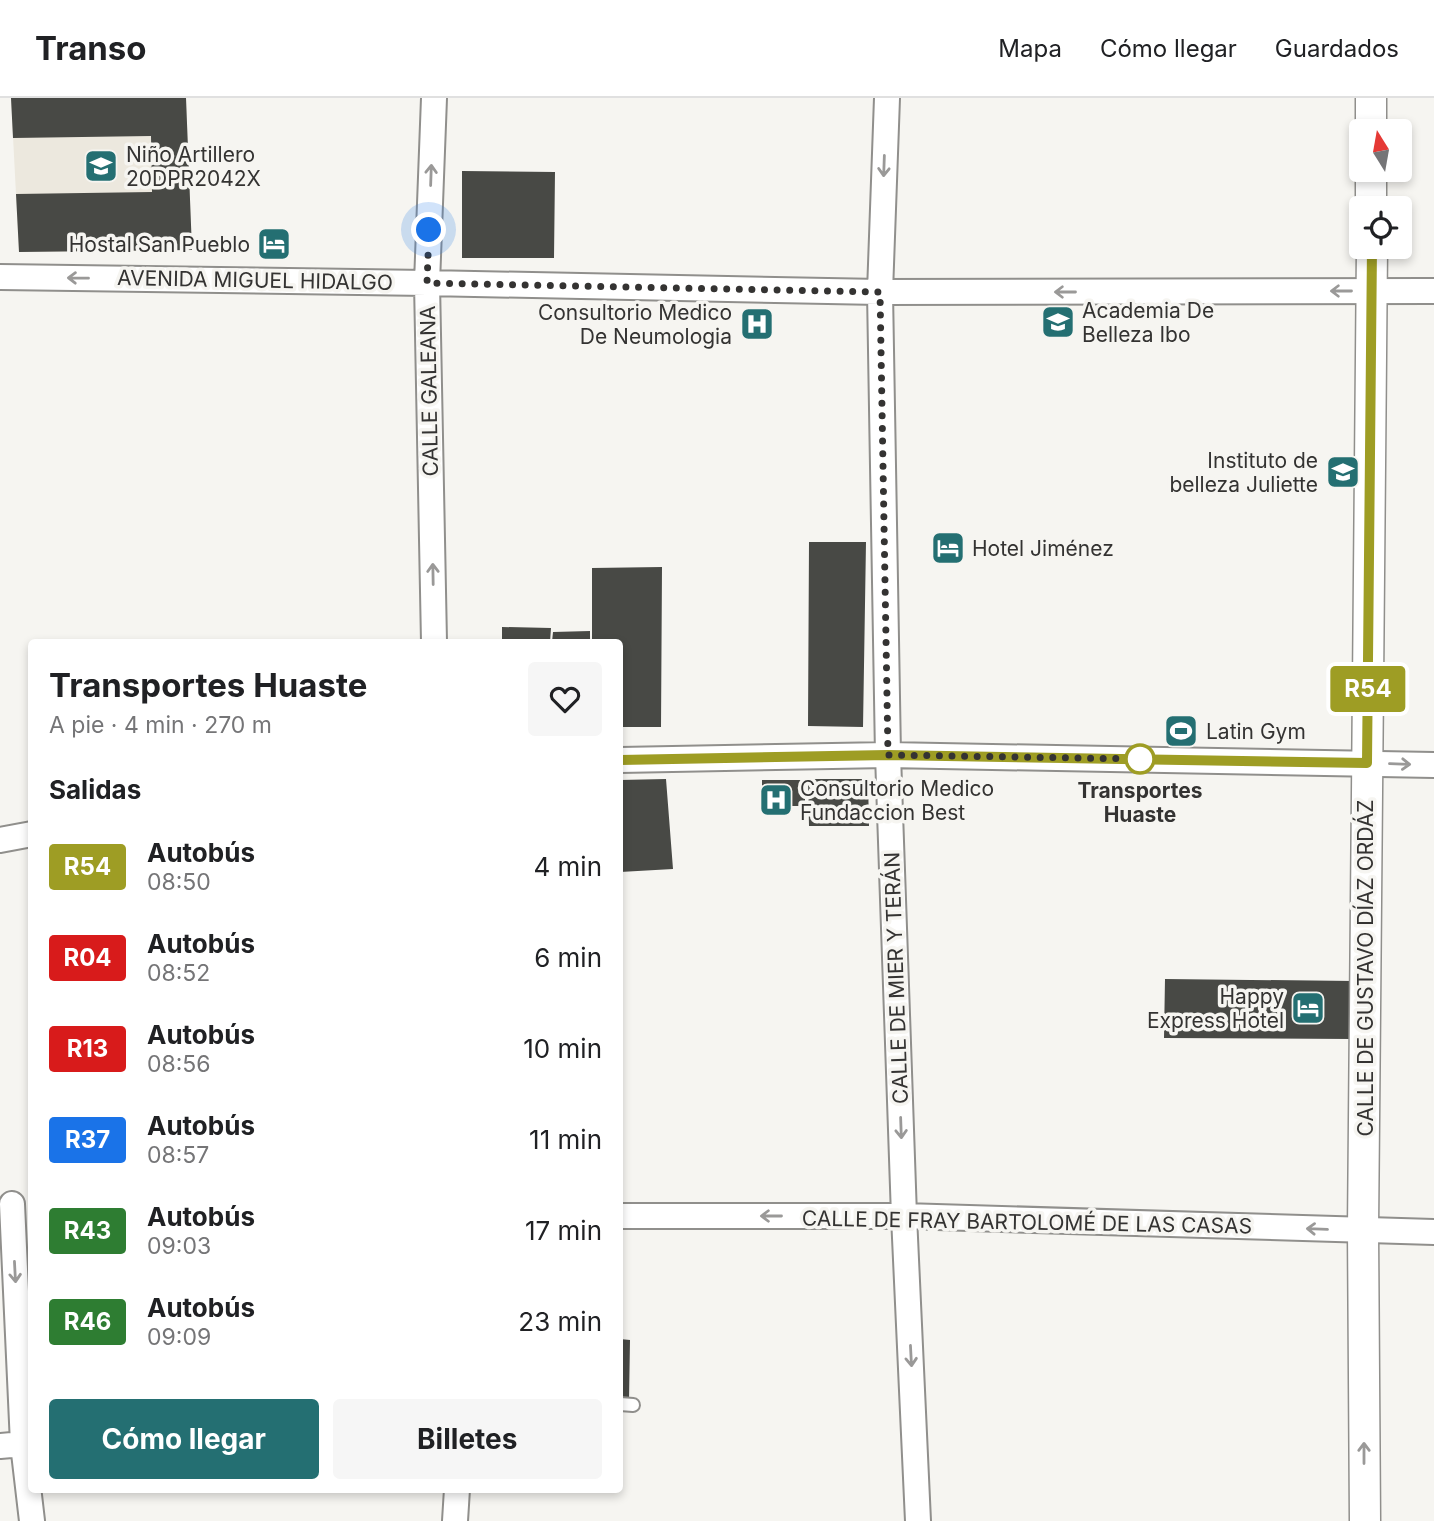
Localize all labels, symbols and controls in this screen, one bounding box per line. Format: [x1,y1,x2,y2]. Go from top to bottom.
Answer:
text: Transo [35,28,147,68]
text: Mapa [998,34,1062,63]
text: Cómo llegar [1100,34,1237,63]
text: Guardados [1275,34,1399,63]
north arrow [1349,119,1412,182]
map controls [1349,119,1412,259]
place label: Niño Artillero 20DPR2042X [126,142,261,191]
school or university icon: Niño Artillero 20DPR2042X [82,147,120,185]
one-way arrow [878,154,891,177]
one-way arrow [425,164,438,187]
button: locate [1349,196,1412,259]
your location [411,212,446,247]
hotel icon: Hostal San Pueblo [255,225,293,263]
place label: Hostal San Pueblo [69,232,250,257]
street label: AVENIDA MIGUEL HIDALGO [117,265,393,295]
one-way arrow [67,272,90,285]
one-way arrow [1330,284,1353,298]
one-way arrow [1054,285,1077,299]
place label: Academia De Belleza Ibo [1082,298,1214,347]
place label: Consultorio Medico De Neumologia [538,300,732,349]
school or university icon: Academia De Belleza Ibo [1039,303,1077,341]
street label: CALLE GALEANA [415,305,443,477]
hospital icon: Consultorio Medico De Neumologia [738,305,776,343]
place label: Instituto de belleza Juliette [1169,448,1318,497]
school or university icon: Instituto de belleza Juliette [1324,453,1362,491]
hotel icon: Hotel Jiménez [929,529,967,567]
place label: Hotel Jiménez [972,536,1114,561]
one-way arrow [426,563,439,586]
button: heart [528,662,602,736]
text: Transportes Huaste [49,665,367,705]
line badge: R54 [1328,666,1408,712]
text: R54 [1344,674,1392,703]
text: A pie · 4 min · 270 m [49,711,272,739]
sports icon: Latin Gym [1162,712,1200,750]
place label: Latin Gym [1206,719,1306,744]
marker: Transportes Huaste [1125,744,1155,774]
one-way arrow [1389,757,1412,770]
text: Salidas [49,774,141,805]
place label: Consultorio Medico Fundaccion Best [800,776,994,825]
place label: Transportes Huaste [1078,778,1202,827]
hospital icon: Consultorio Medico Fundaccion Best [757,781,795,819]
street label: CALLE DE GUSTAVO DÍAZ ORDÁZ [1352,800,1378,1136]
text: Autobús [147,837,255,868]
text: 4 min [533,851,602,882]
text: R54 [64,852,111,881]
street label: CALLE DE MIER Y TERÁN [878,852,913,1104]
text: 08:50 [147,868,211,896]
text: Autobús [147,928,255,959]
text: 6 min [534,942,602,973]
text: R04 [63,943,112,972]
text: 08:52 [147,959,210,987]
place label: Happy Express Hotel [1147,984,1284,1033]
hotel icon: Happy Express Hotel [1289,989,1327,1027]
text: Autobús [147,1019,255,1050]
text: 10 min [523,1033,602,1064]
text: R13 [67,1034,108,1063]
text: 08:56 [147,1050,211,1078]
text: Autobús [147,1110,255,1141]
one-way arrow [894,1117,908,1140]
text: 11 min [529,1124,602,1155]
text: R37 [65,1125,110,1154]
text: 08:57 [147,1141,209,1169]
text: Autobús [147,1201,255,1232]
street label: CALLE DE FRAY BARTOLOMÉ DE LAS CASAS [802,1205,1252,1238]
one-way arrow [760,1209,783,1223]
text: 17 min [525,1215,602,1246]
text: R43 [64,1216,111,1245]
one-way arrow [1306,1222,1329,1235]
text: 09:03 [147,1232,211,1260]
one-way arrow [9,1260,22,1283]
text: Autobús [147,1292,255,1323]
text: 23 min [518,1306,602,1337]
text: R46 [64,1307,111,1336]
text: 09:09 [147,1323,211,1351]
one-way arrow [904,1344,917,1367]
button: Cómo llegar [49,1399,319,1479]
button: Billetes [333,1399,602,1479]
one-way arrow [1357,1442,1371,1465]

